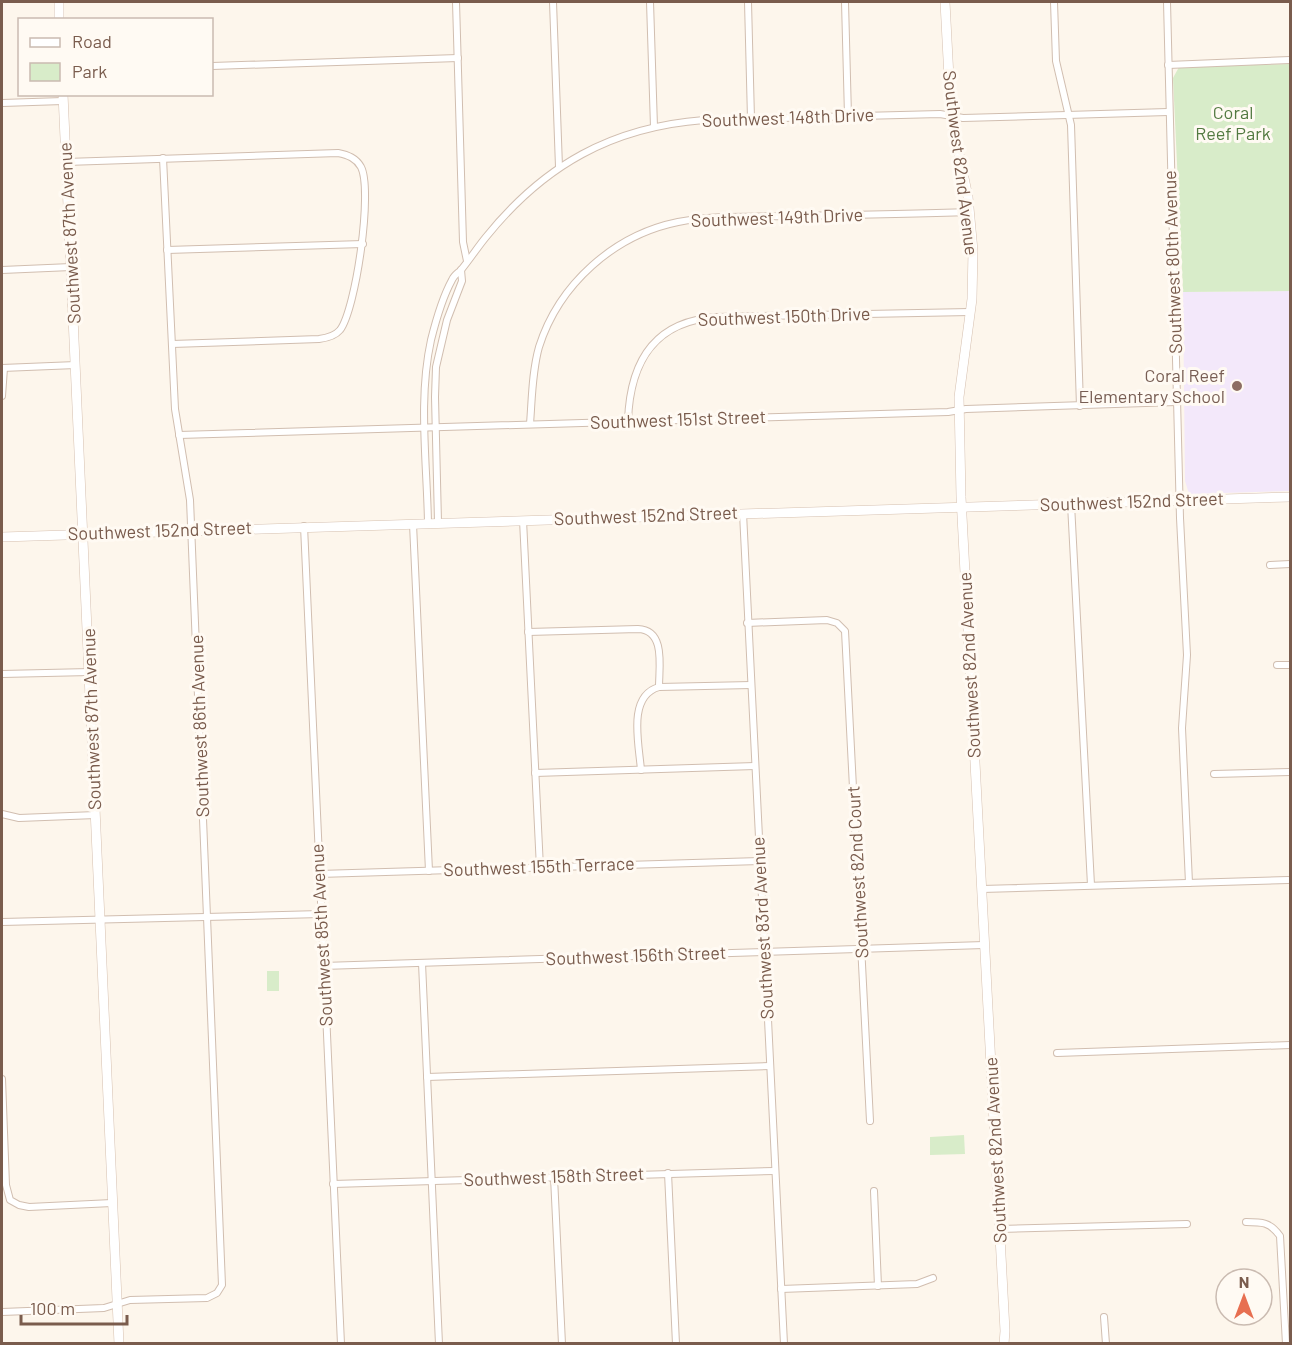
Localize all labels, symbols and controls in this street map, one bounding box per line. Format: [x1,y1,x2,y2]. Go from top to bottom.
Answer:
legend [18,18,213,96]
text: Road [72,30,112,52]
text: Park [72,60,107,82]
street label: Southwest 82nd Avenue [939,69,983,257]
park label: Coral Reef Park [1195,101,1271,144]
street label: Southwest 148th Drive [701,103,875,131]
street label: Southwest 87th Avenue [53,142,85,324]
street label: Southwest 80th Avenue [1158,170,1186,354]
street label: Southwest 149th Drive [690,203,864,231]
street label: Southwest 150th Drive [697,302,871,330]
place label: Coral Reef Elementary School [1078,364,1225,407]
marker: Coral Reef Elementary School [1230,379,1244,393]
street label: Southwest 151st Street [590,405,766,433]
street label: Southwest 152nd Street [1039,487,1224,515]
street label: Southwest 152nd Street [553,501,738,529]
street label: Southwest 152nd Street [67,516,252,544]
street label: Southwest 82nd Avenue [953,572,985,759]
street label: Southwest 87th Avenue [77,628,105,810]
street label: Southwest 86th Avenue [185,634,213,818]
street label: Southwest 82nd Court [841,785,873,959]
street label: Southwest 83rd Avenue [746,836,778,1020]
street label: Southwest 85th Avenue [305,843,337,1027]
street label: Southwest 155th Terrace [443,852,635,880]
street label: Southwest 156th Street [545,941,727,969]
street label: Southwest 82nd Avenue [979,1057,1011,1244]
street label: Southwest 158th Street [463,1162,645,1190]
north arrow [1214,1267,1274,1327]
text: N [1239,1272,1249,1291]
scale bar [21,1288,128,1326]
text: 100 m [30,1297,75,1319]

